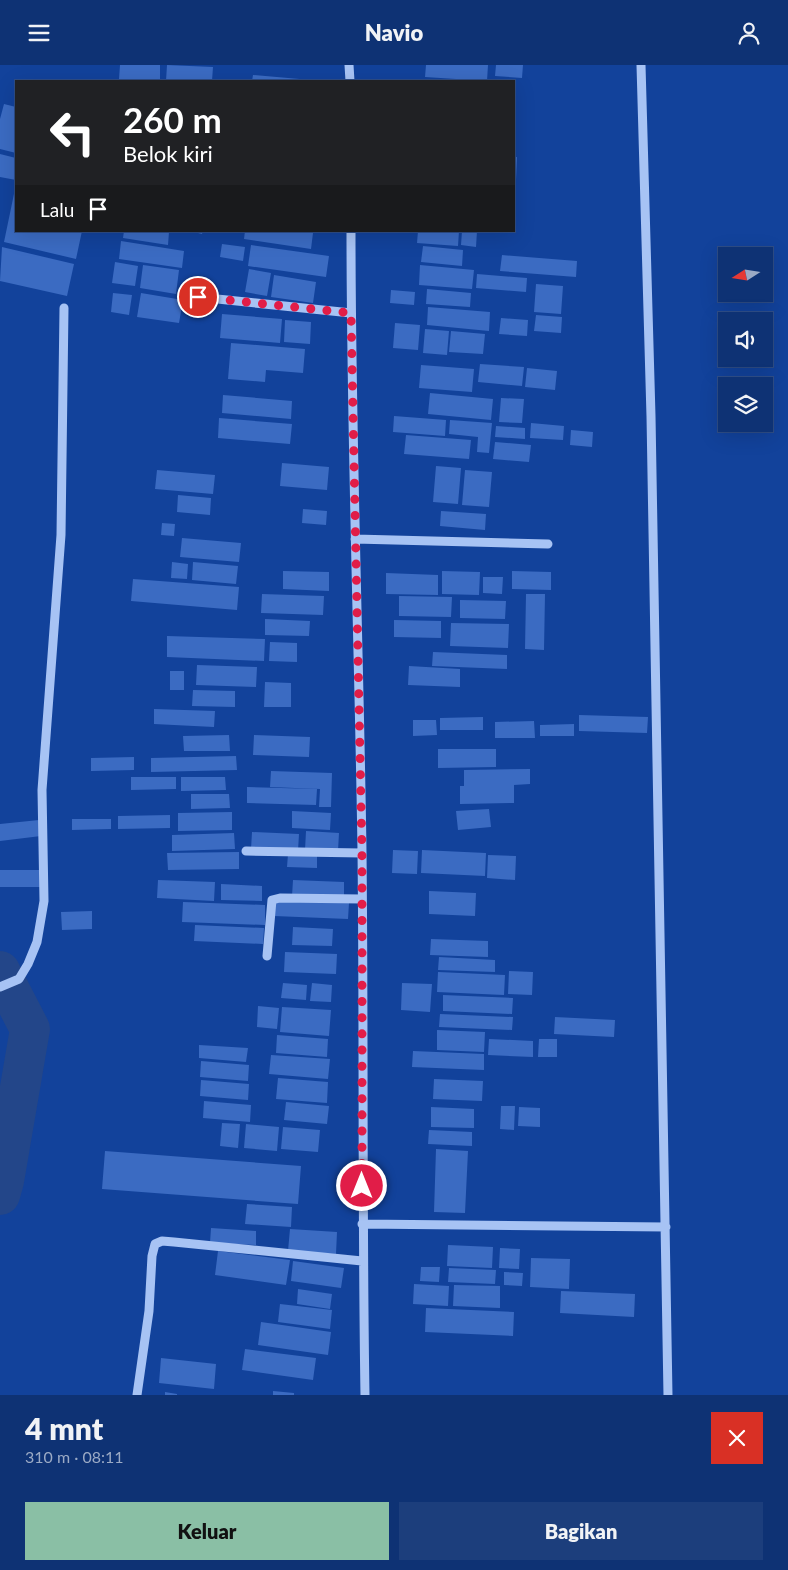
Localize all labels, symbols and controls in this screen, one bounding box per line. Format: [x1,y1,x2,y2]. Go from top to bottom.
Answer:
icon: menu [25,19,53,47]
text: Navio [365,19,423,46]
icon: person [735,19,763,47]
text: 260 m [123,98,222,140]
icon: left [40,100,105,165]
text: Belok kiri [123,140,213,167]
icon: arrive [84,195,112,223]
text: Lalu [40,198,74,221]
north arrow [718,247,772,303]
map controls [718,247,773,432]
pin [177,276,219,318]
icon: arrive [184,283,212,311]
button: sound [718,312,773,367]
button: layers [718,377,773,432]
position arrow [335,1159,387,1211]
text: 4 mnt [25,1410,103,1446]
button: close [711,1412,763,1464]
text: 310 m · 08:11 [25,1447,124,1466]
button: Keluar [25,1502,389,1560]
button: Bagikan [399,1502,763,1560]

